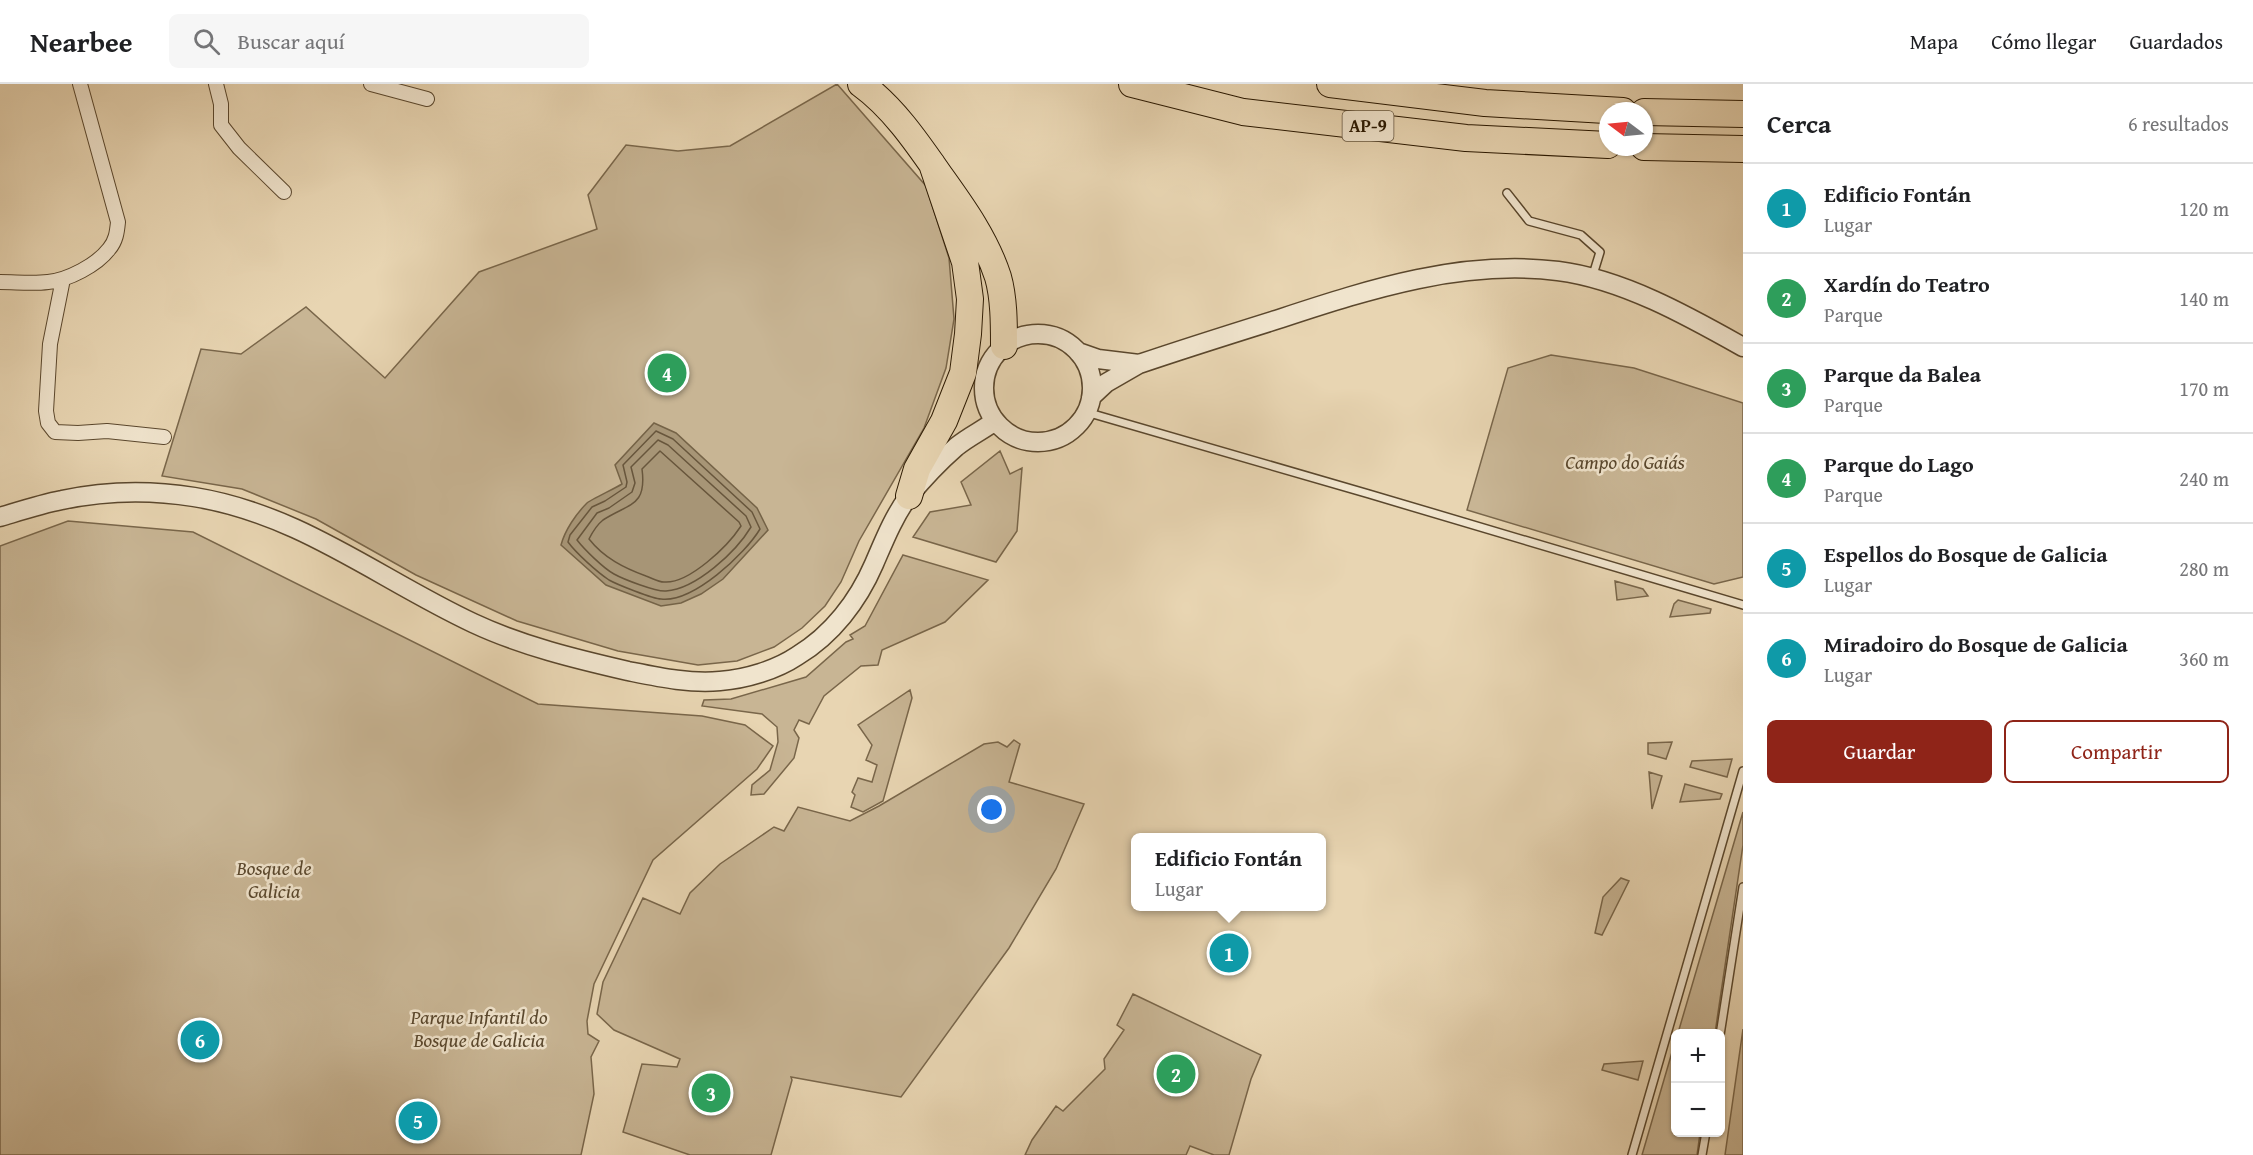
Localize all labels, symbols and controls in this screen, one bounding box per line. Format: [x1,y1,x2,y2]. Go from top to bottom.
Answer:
search box [169,14,589,68]
text: Nearbee [30,21,133,62]
icon: search [190,25,223,58]
text: Buscar aquí [238,25,345,57]
text: Mapa [1910,26,1958,57]
text: Cómo llegar [1991,26,2096,57]
text: Guardados [2129,26,2223,57]
north arrow [1599,102,1653,156]
text: Cerca [1767,104,1831,143]
text: 6 resultados [2128,109,2229,138]
road number: AP-9 [1342,111,1394,141]
text: Edificio Fontán [1824,178,1971,210]
text: 1 [1781,194,1792,223]
text: 120 m [2179,194,2229,223]
text: Lugar [1824,210,1872,239]
text: Xardín do Teatro [1824,268,1990,300]
text: 2 [1781,284,1792,313]
text: 140 m [2179,284,2229,313]
text: Parque [1824,300,1883,329]
pin: 4 [648,350,686,396]
text: Parque da Balea [1824,358,1981,390]
text: 3 [1781,374,1792,403]
text: 170 m [2179,374,2229,403]
text: Parque [1824,390,1883,419]
park label: Campo do Gaiás [1565,447,1686,476]
text: Parque do Lago [1824,448,1974,480]
text: 4 [1781,464,1792,493]
text: 240 m [2179,464,2229,493]
text: Parque [1824,480,1883,509]
text: Espellos do Bosque de Galicia [1824,538,2108,570]
text: 5 [1781,554,1792,583]
text: 280 m [2179,554,2229,583]
text: Lugar [1824,570,1872,599]
text: Miradoiro do Bosque de Galicia [1824,628,2128,660]
text: 6 [1781,644,1792,673]
text: 360 m [2179,644,2229,673]
text: Lugar [1824,660,1872,689]
button: Guardar [1767,720,1992,783]
button: Compartir [2004,720,2229,783]
your location [977,795,1006,824]
popup [1131,833,1326,911]
text: Edificio Fontán [1155,842,1302,874]
park label: Bosque de Galicia [236,853,312,905]
text: Lugar [1155,874,1203,903]
pin: 1 [1210,930,1248,976]
park label: Parque Infantil do Bosque de Galicia [410,1002,548,1054]
pin: 6 [180,1018,220,1062]
map controls [1671,1029,1725,1137]
button: + [1671,1029,1725,1083]
pin: 2 [1156,1052,1196,1096]
pin: 3 [692,1070,730,1116]
button: − [1671,1083,1725,1137]
pin: 5 [398,1098,438,1144]

